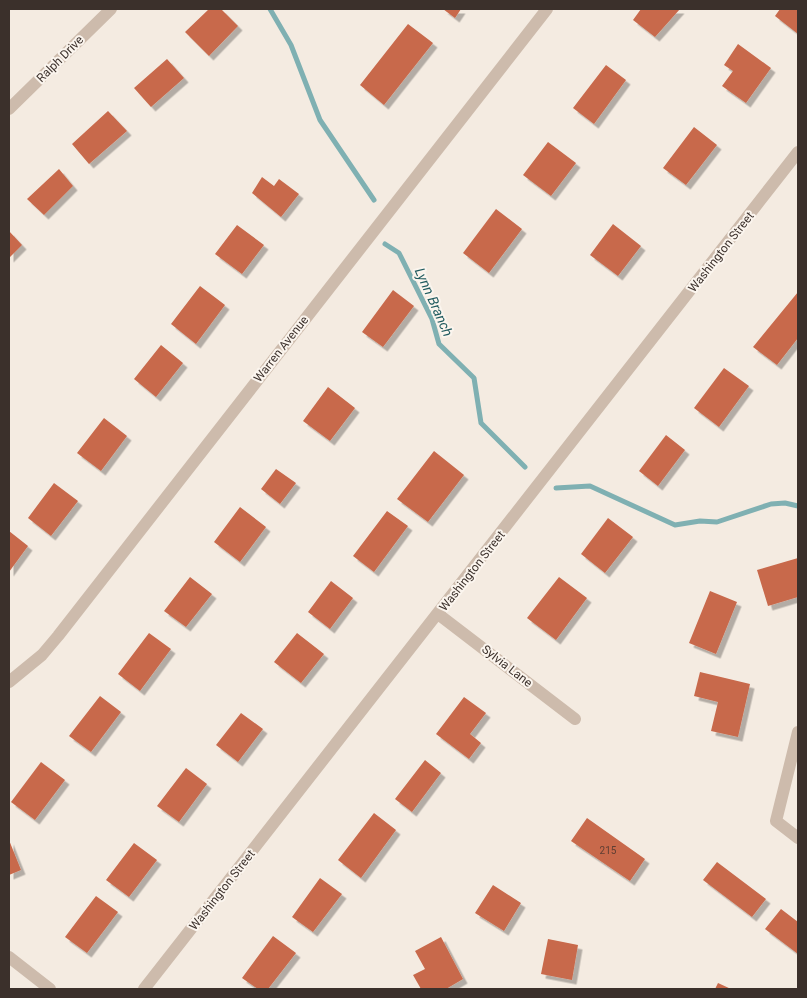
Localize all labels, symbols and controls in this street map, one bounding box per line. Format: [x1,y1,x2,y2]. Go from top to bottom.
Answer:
street label: Ralph Drive [34,33,86,85]
street label: Washington Street [685,209,757,295]
water label: Lynn Branch [412,265,456,339]
street label: Warren Avenue [251,313,311,385]
street label: Washington Street [436,528,508,614]
street label: Sylvia Lane [479,642,535,690]
house number: 215 [600,845,617,856]
street label: Washington Street [186,847,258,933]

